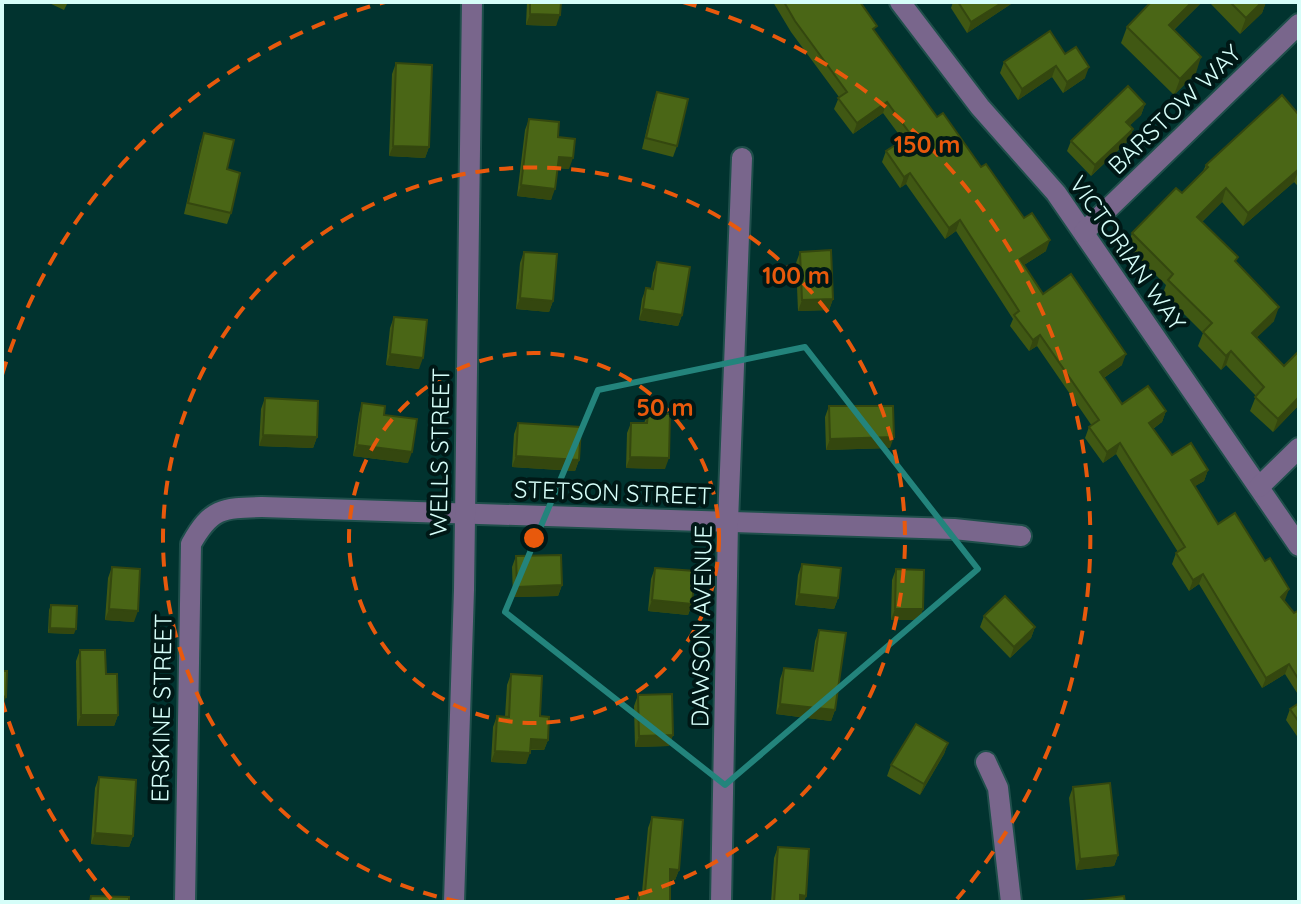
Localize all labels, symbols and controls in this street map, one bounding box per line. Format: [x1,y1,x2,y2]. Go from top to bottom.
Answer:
street label: BARSTOW WAY [1101,38,1247,180]
text: 150 m [894,129,960,159]
street label: VICTORIAN WAY [1063,170,1193,336]
text: 100 m [762,260,830,290]
street label: WELLS STREET [423,368,455,536]
text: 50 m [636,392,694,422]
street label: STETSON STREET [514,474,712,510]
centre of rings [520,524,548,552]
street label: DAWSON AVENUE [684,525,718,727]
street label: ERSKINE STREET [144,613,178,803]

